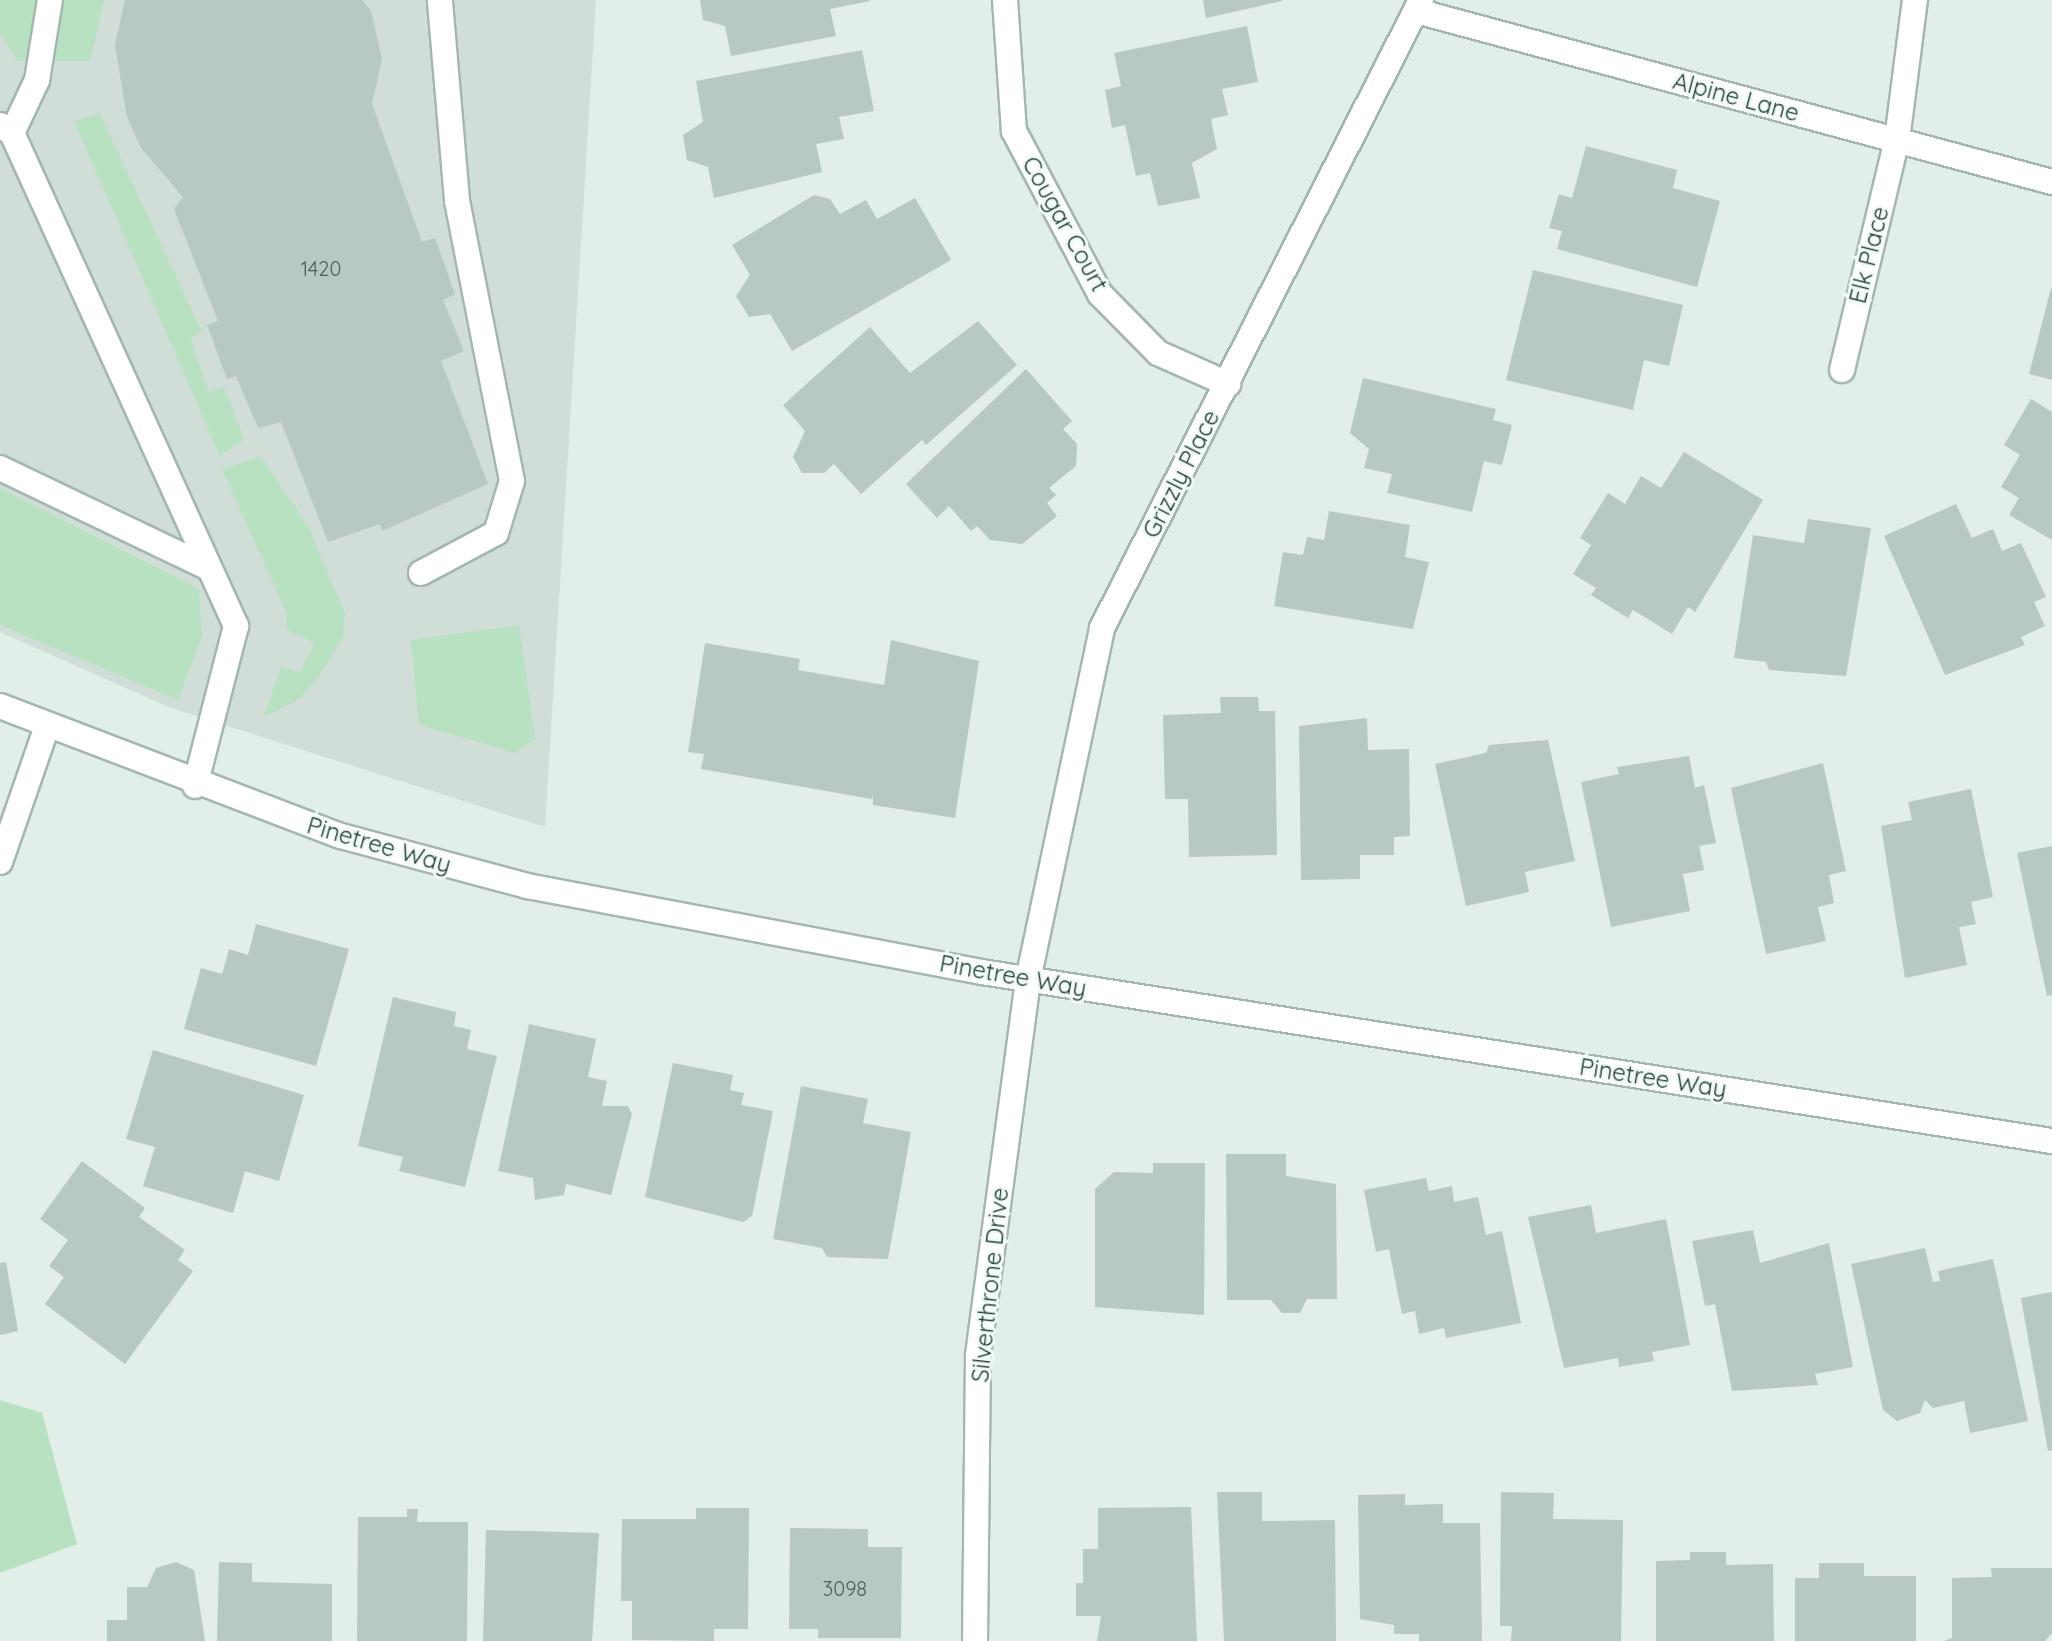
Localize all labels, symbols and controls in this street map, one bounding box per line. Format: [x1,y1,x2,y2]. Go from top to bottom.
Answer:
street label: Alpine Lane [1670,66,1802,128]
street label: Cougar Court [1016,151,1114,297]
street label: Elk Place [1843,204,1895,306]
house number: 1420 [301,256,341,280]
street label: Grizzly Place [1136,405,1226,543]
street label: Pinetree Way [304,811,454,879]
street label: Pinetree Way [937,949,1089,1003]
street label: Pinetree Way [1577,1052,1729,1104]
street label: Silverthrone Drive [965,1186,1015,1384]
house number: 3098 [823,1576,867,1600]

